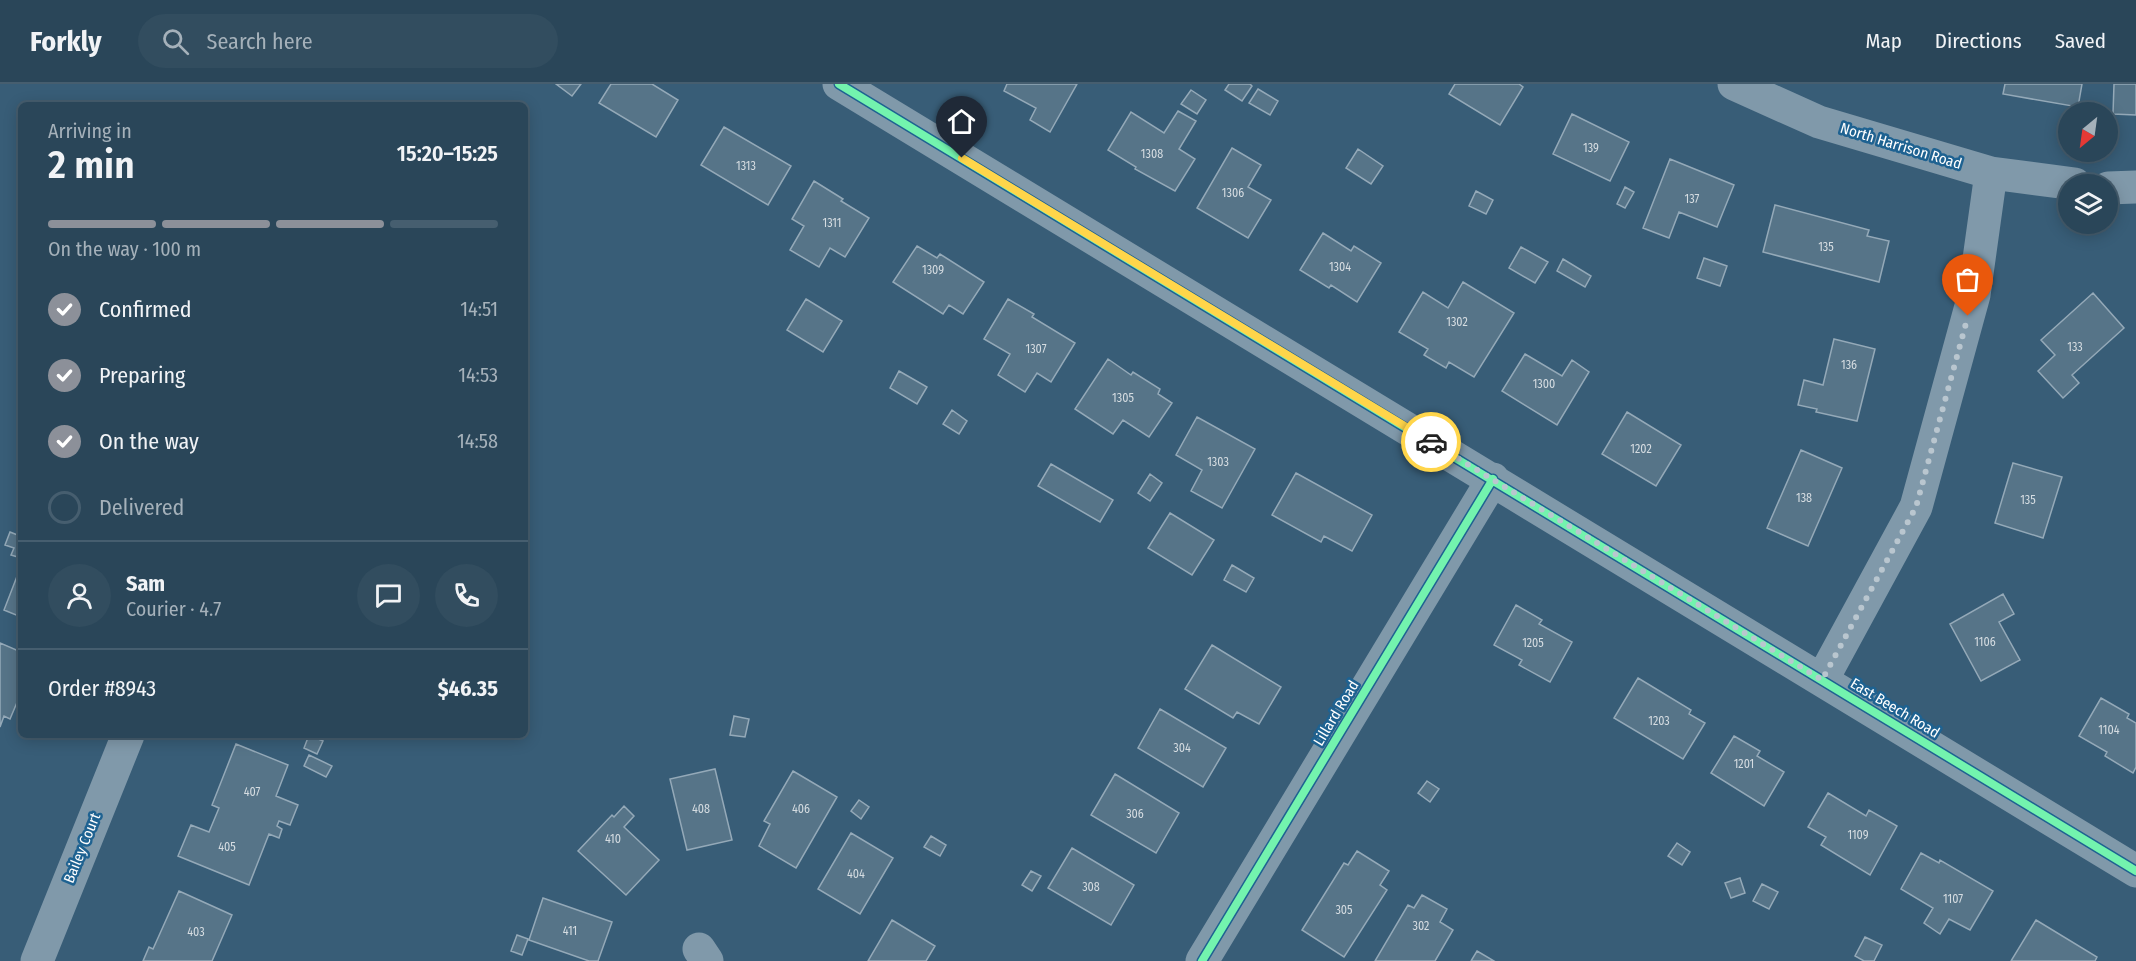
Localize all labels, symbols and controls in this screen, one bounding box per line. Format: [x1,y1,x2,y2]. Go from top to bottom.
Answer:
search box [138,14,558,68]
text: Forkly [30,25,102,58]
icon: search [159,25,192,58]
text: Search here [207,28,313,55]
text: Map [1865,28,1902,54]
text: Directions [1935,28,2022,54]
text: Saved [2055,28,2106,54]
pin [936,96,987,158]
north arrow [2058,102,2118,162]
map controls [2058,102,2118,234]
icon: home [945,105,978,138]
text: Arriving in [48,119,132,143]
street label: North Harrison Road [1838,119,1964,173]
text: 15:20–15:25 [397,140,498,167]
house number: 139 [1583,141,1599,155]
text: 2 min [48,142,135,188]
house number: 1308 [1141,147,1163,161]
house number: 1313 [736,159,756,173]
button: layers [2058,174,2118,234]
house number: 1306 [1222,186,1244,200]
house number: 137 [1685,192,1700,206]
house number: 1311 [823,216,842,230]
text: On the way · 100 m [48,237,201,261]
house number: 135 [1818,240,1834,254]
pin [1942,254,1993,316]
house number: 1304 [1329,260,1351,274]
house number: 1309 [922,263,944,277]
icon: bag [1951,263,1984,296]
icon: check [48,293,81,326]
text: Confirmed [99,296,192,323]
text: 14:51 [460,297,498,321]
house number: 1302 [1446,315,1468,329]
house number: 133 [2067,340,2083,354]
house number: 1307 [1026,342,1047,356]
house number: 136 [1841,358,1857,372]
icon: check [48,359,81,392]
text: Preparing [99,362,185,389]
text: 14:53 [458,363,498,387]
house number: 1300 [1533,377,1555,391]
house number: 1305 [1112,391,1134,405]
courier [1401,412,1461,472]
icon: check [48,425,81,458]
icon: car [1415,426,1448,459]
text: On the way [99,428,199,455]
text: 14:58 [457,429,498,453]
house number: 1202 [1630,442,1652,456]
house number: 1303 [1207,455,1229,469]
house number: 138 [1796,491,1812,505]
house number: 135 [2020,493,2036,507]
text: Delivered [99,494,184,521]
button: person [48,564,111,627]
button: chat [357,564,420,627]
button: phone [435,564,498,627]
text: Sam [126,570,165,597]
text: Courier · 4.7 [126,597,221,621]
house number: 1106 [1974,635,1996,649]
house number: 1205 [1522,636,1544,650]
street label: East Beech Road [1847,674,1943,742]
text: Order #8943 [48,675,156,702]
text: $46.35 [438,675,498,702]
street label: Lillard Road [1309,677,1363,749]
house number: 1203 [1648,714,1670,728]
house number: 1104 [2098,723,2120,737]
house number: 304 [1173,741,1191,755]
house number: 1201 [1734,757,1754,771]
house number: 407 [244,785,260,799]
house number: 408 [692,802,710,816]
house number: 406 [792,802,810,816]
house number: 306 [1126,807,1144,821]
street label: Bailey Court [60,810,104,886]
house number: 1109 [1847,828,1869,842]
house number: 410 [605,832,621,846]
house number: 405 [218,840,236,854]
house number: 404 [847,867,865,881]
house number: 308 [1082,880,1100,894]
house number: 1107 [1943,892,1963,906]
house number: 305 [1335,903,1353,917]
house number: 302 [1413,919,1429,933]
house number: 411 [563,924,577,938]
house number: 403 [187,925,205,939]

